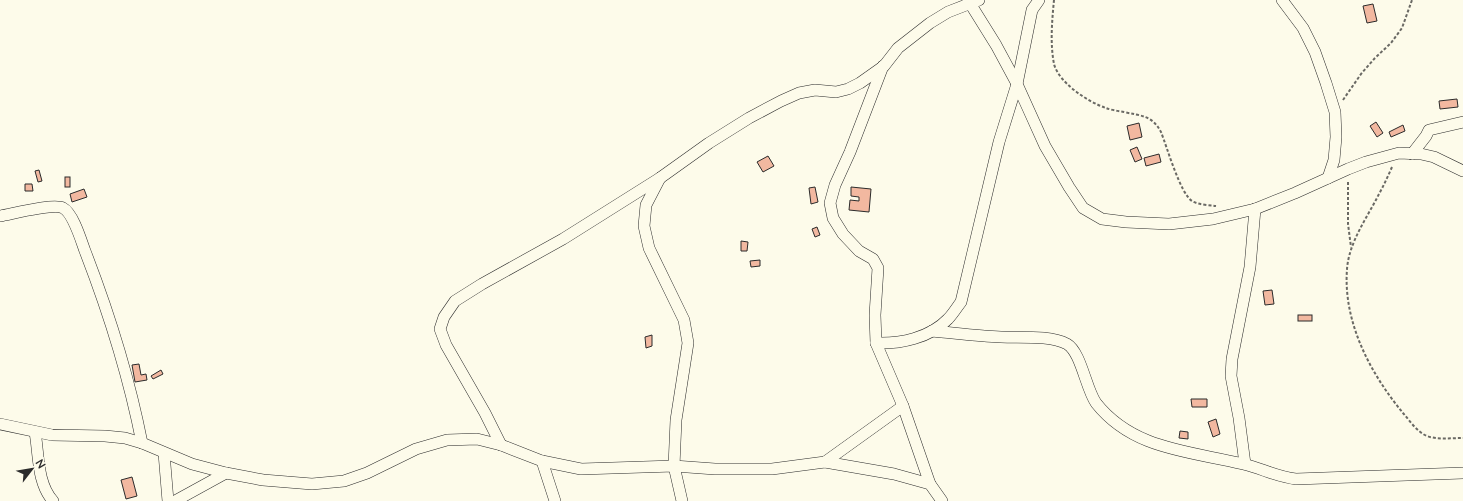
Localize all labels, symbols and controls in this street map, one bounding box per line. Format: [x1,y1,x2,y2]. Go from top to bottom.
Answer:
north arrow [12,449,52,489]
text: N [33,457,49,471]

